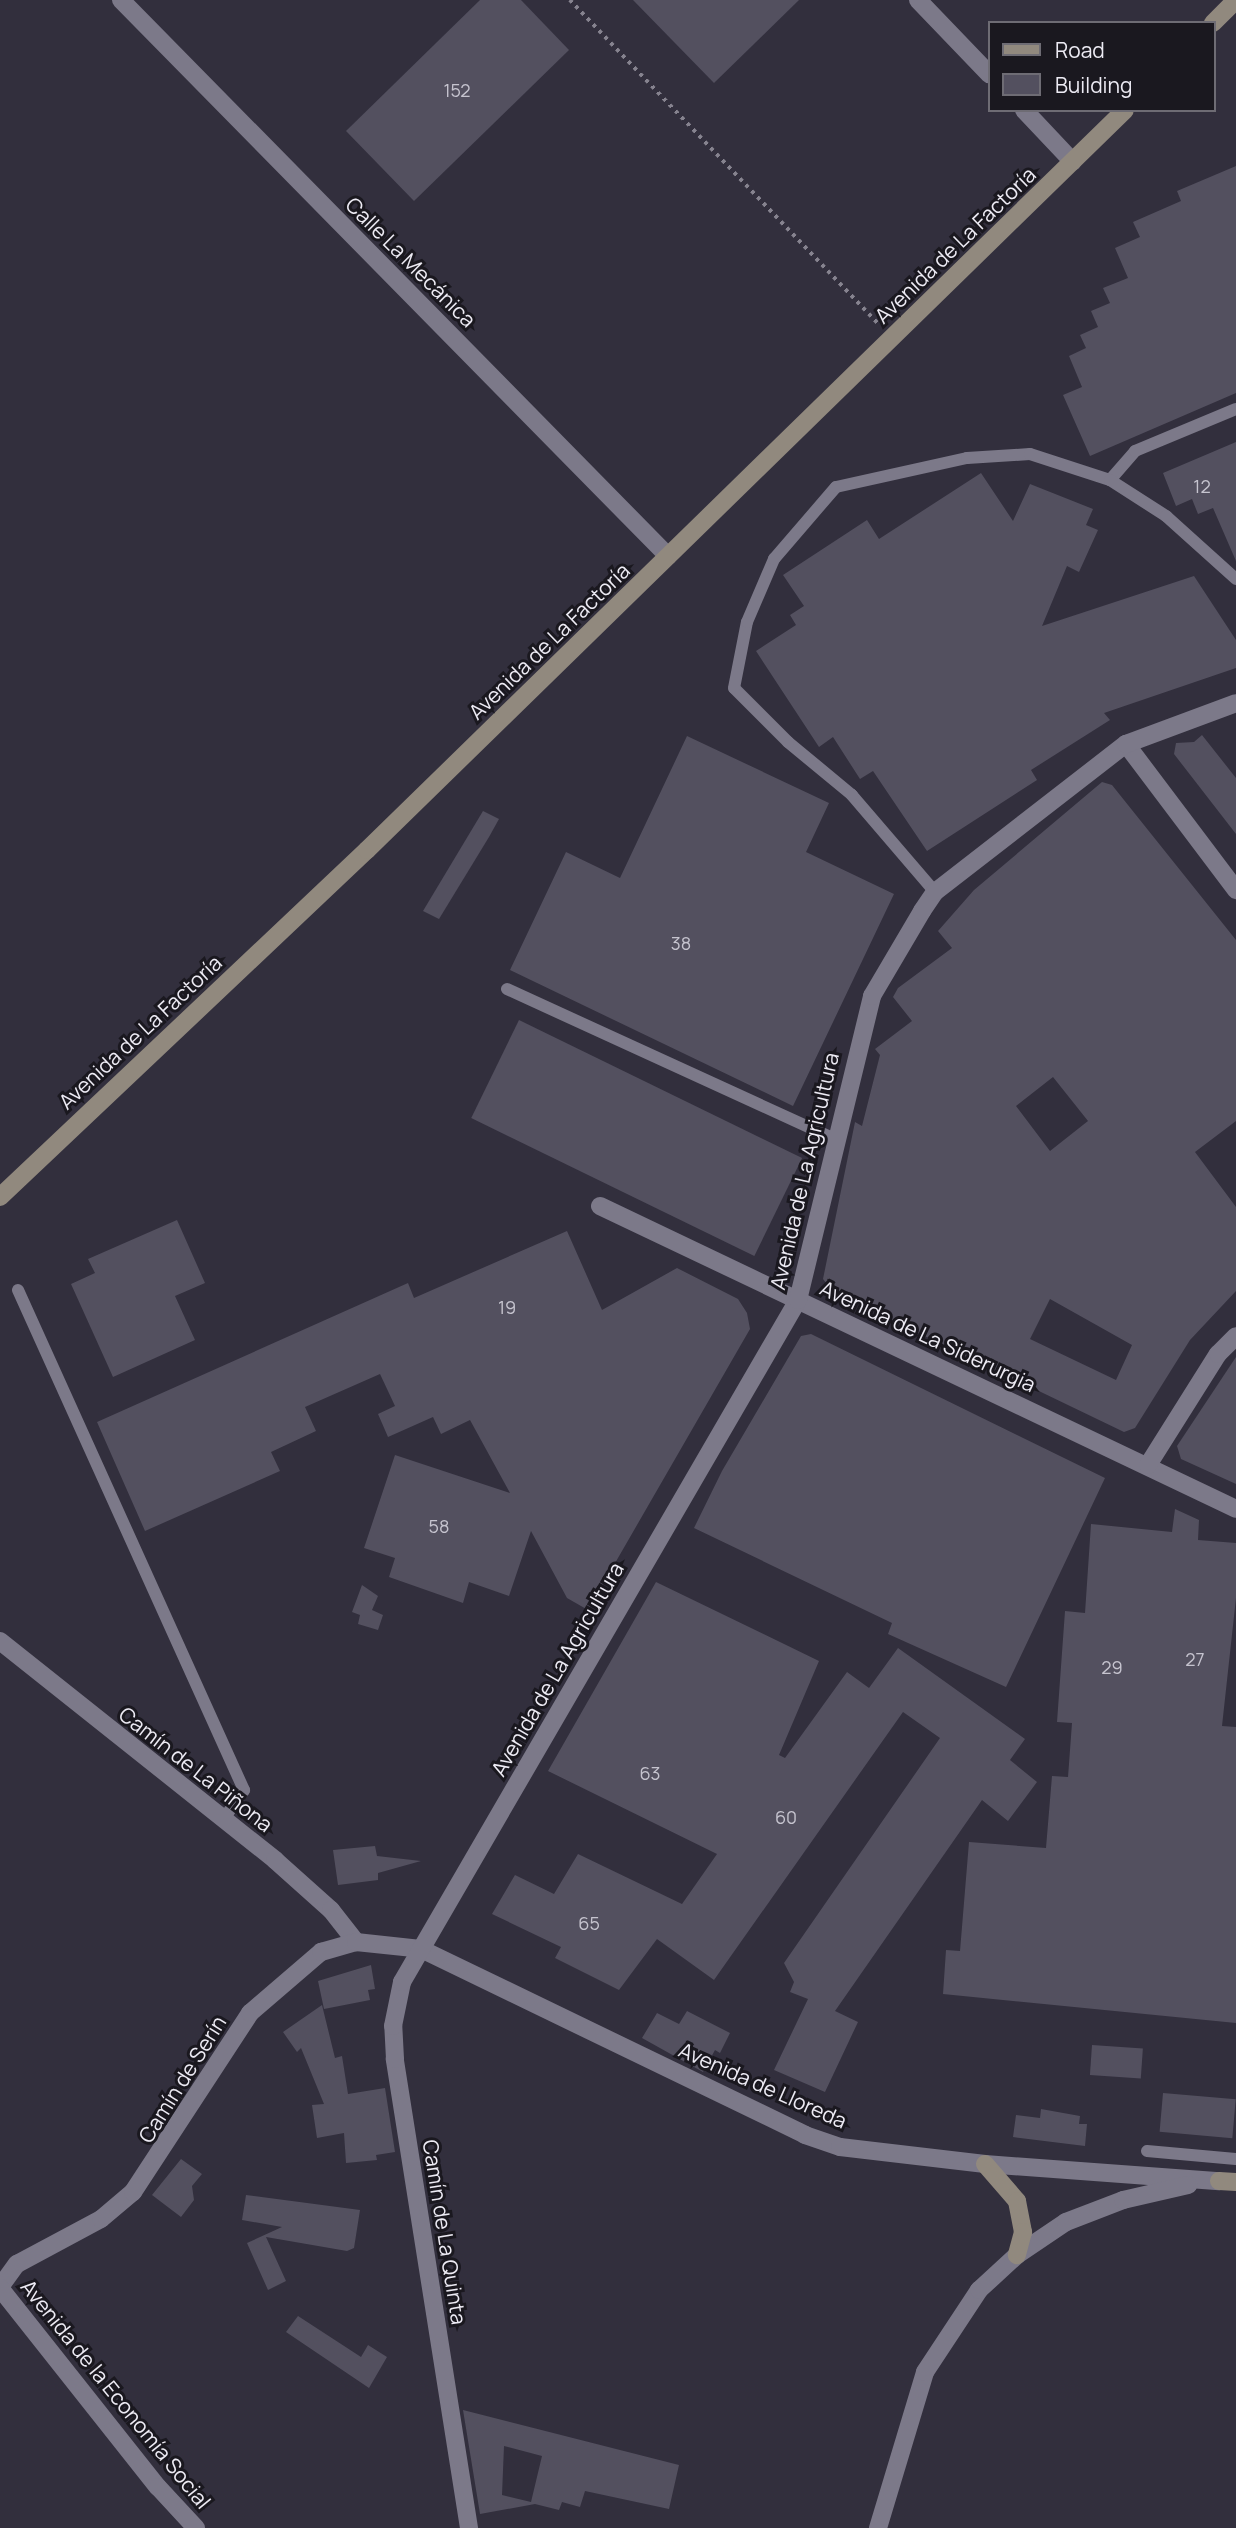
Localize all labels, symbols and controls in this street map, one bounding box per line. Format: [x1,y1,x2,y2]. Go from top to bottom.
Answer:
legend [988,21,1215,112]
text: Road [1055,36,1105,64]
text: Building [1055,71,1132,99]
house number: 152 [443,79,471,101]
street label: Avenida de La Factoría [869,162,1041,328]
street label: Calle La Mecánica [341,192,481,332]
house number: 12 [1193,475,1211,497]
street label: Avenida de La Factoría [463,558,635,724]
house number: 38 [671,932,691,954]
street label: Avenida de La Factoría [53,950,227,1114]
street label: Avenida de La Agricultura [764,1050,844,1292]
street label: Avenida de La Siderurgia [816,1275,1040,1397]
house number: 19 [498,1296,516,1318]
house number: 58 [429,1515,449,1537]
street label: Avenida de La Agricultura [485,1558,629,1780]
house number: 27 [1185,1648,1205,1670]
house number: 29 [1101,1656,1123,1678]
street label: Camín de La Piñona [114,1701,278,1837]
house number: 63 [639,1762,661,1784]
house number: 60 [775,1806,797,1828]
house number: 65 [578,1912,600,1934]
street label: Camín de Serín [133,2011,231,2147]
street label: Avenida de Lloreda [675,2037,851,2133]
street label: Camín de La Quinta [418,2138,472,2326]
street label: Avenida de la Economía Social [16,2274,216,2514]

